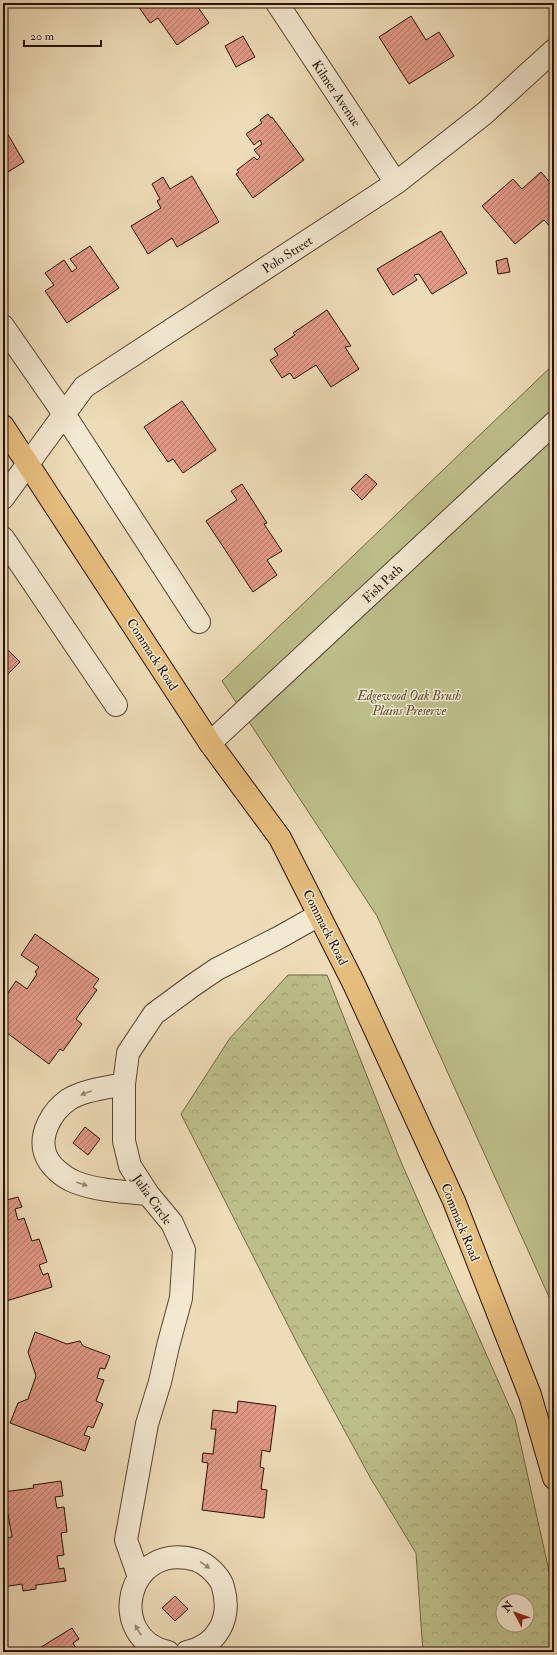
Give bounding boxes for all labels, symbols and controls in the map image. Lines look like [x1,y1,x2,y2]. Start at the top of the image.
scale bar [24,22,101,48]
text: 20 m [30,29,55,44]
street label: Kilmer Avenue [308,57,365,130]
street label: Polo Street [259,233,316,277]
street label: Fish Path [359,561,406,606]
street label: Commack Road [123,616,182,694]
park label: Edgewood Oak Brush Plains Preserve [356,688,461,719]
street label: Commack Road [299,887,351,968]
one-way arrow [79,1091,91,1097]
street label: Julia Circle [128,1170,176,1228]
one-way arrow [76,1181,88,1187]
street label: Commack Road [437,1181,483,1264]
one-way arrow [199,1561,210,1569]
north arrow [495,1593,535,1633]
text: N [499,1598,517,1616]
one-way arrow [134,1624,141,1636]

